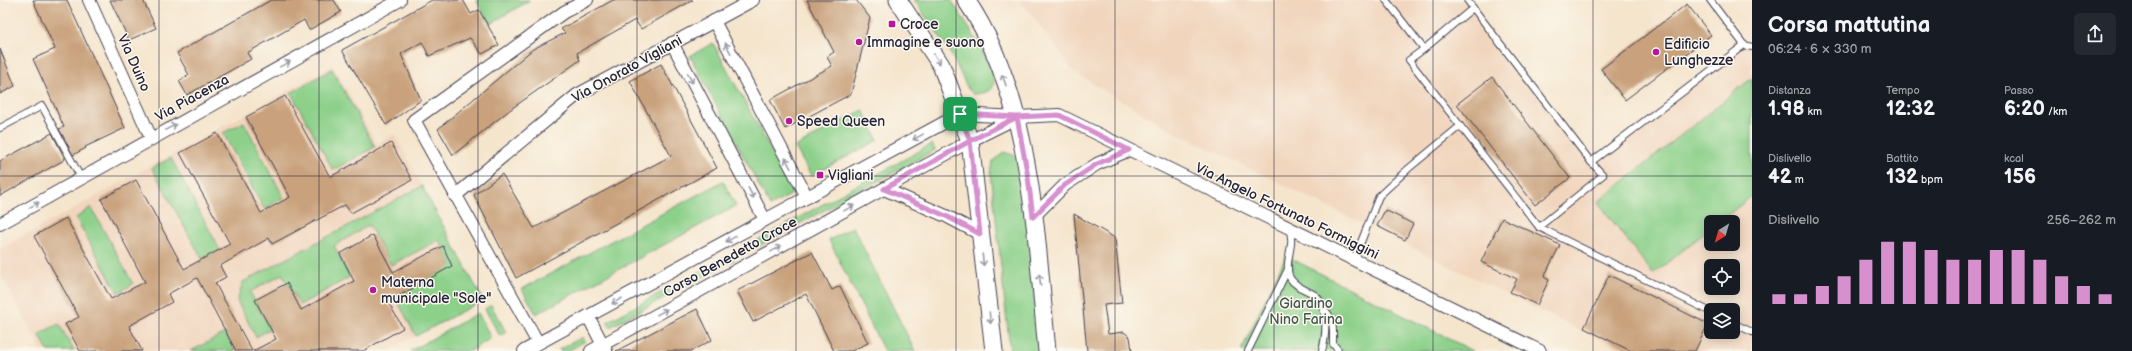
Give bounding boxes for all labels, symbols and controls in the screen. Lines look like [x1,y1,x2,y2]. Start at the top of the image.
text: Corsa mattutina [1768,12,1930,39]
button: share [2074,13,2116,55]
place label: Croce [900,16,938,33]
marker: Croce [887,19,897,29]
street label: Via Duino [114,32,154,94]
street label: Via Onorato Vigliani [569,32,685,106]
place label: Immagine e suono [867,34,984,51]
place label: Edificio Lunghezze [1664,36,1733,69]
marker: Immagine e suono [854,37,864,47]
text: 06:24 · 6 × 330 m [1768,41,1872,57]
one-way arrow [724,42,731,54]
marker: Edificio Lunghezze [1651,47,1661,57]
one-way arrow [934,53,942,65]
one-way arrow [279,59,291,67]
street label: Via Piacenza [152,71,232,125]
one-way arrow [687,71,694,83]
one-way arrow [1000,75,1008,87]
text: Distanza [1768,84,1811,97]
text: Tempo [1886,84,1920,97]
text: Passo [2004,84,2034,97]
pin [943,97,977,131]
text: 1.98 [1768,97,1805,121]
text: 12:32 [1886,97,1935,121]
text: 6:20 [2004,97,2045,121]
icon: arrive [949,103,971,125]
text: km [1805,105,1822,118]
text: /km [2045,105,2067,118]
place label: Speed Queen [797,113,885,130]
marker: Speed Queen [784,116,794,126]
one-way arrow [165,123,177,130]
one-way arrow [912,133,924,141]
text: Dislivello [1768,152,1811,165]
text: Battito [1886,152,1918,165]
text: kcal [2004,152,2024,165]
one-way arrow [784,157,792,169]
street label: Via Angelo Fortunato Formiggini [1192,159,1382,263]
text: 42 [1768,165,1792,189]
text: 132 [1886,165,1918,189]
text: 156 [2004,165,2036,189]
place label: Vigliani [828,167,874,184]
marker: Vigliani [815,170,825,180]
text: m [1792,173,1804,186]
text: bpm [1918,173,1943,186]
one-way arrow [747,186,755,198]
one-way arrow [28,201,40,209]
one-way arrow [843,204,855,211]
text: Dislivello [1768,212,1819,228]
text: 256–262 m [2047,212,2116,228]
street label: Corso Benedetto Croce [660,213,800,301]
north arrow [1704,215,1740,251]
map controls [1704,215,1740,339]
one-way arrow [725,235,737,243]
one-way arrow [770,244,782,252]
one-way arrow [980,253,987,266]
button: locate [1704,259,1740,295]
place label: Materna municipale "Sole" [381,274,492,307]
one-way arrow [1036,274,1044,287]
marker: Materna municipale "Sole" [368,285,378,295]
park label: Giardino Nino Farina [1269,295,1343,328]
one-way arrow [611,297,623,305]
button: layers [1704,303,1740,339]
one-way arrow [656,307,668,315]
one-way arrow [986,311,994,324]

